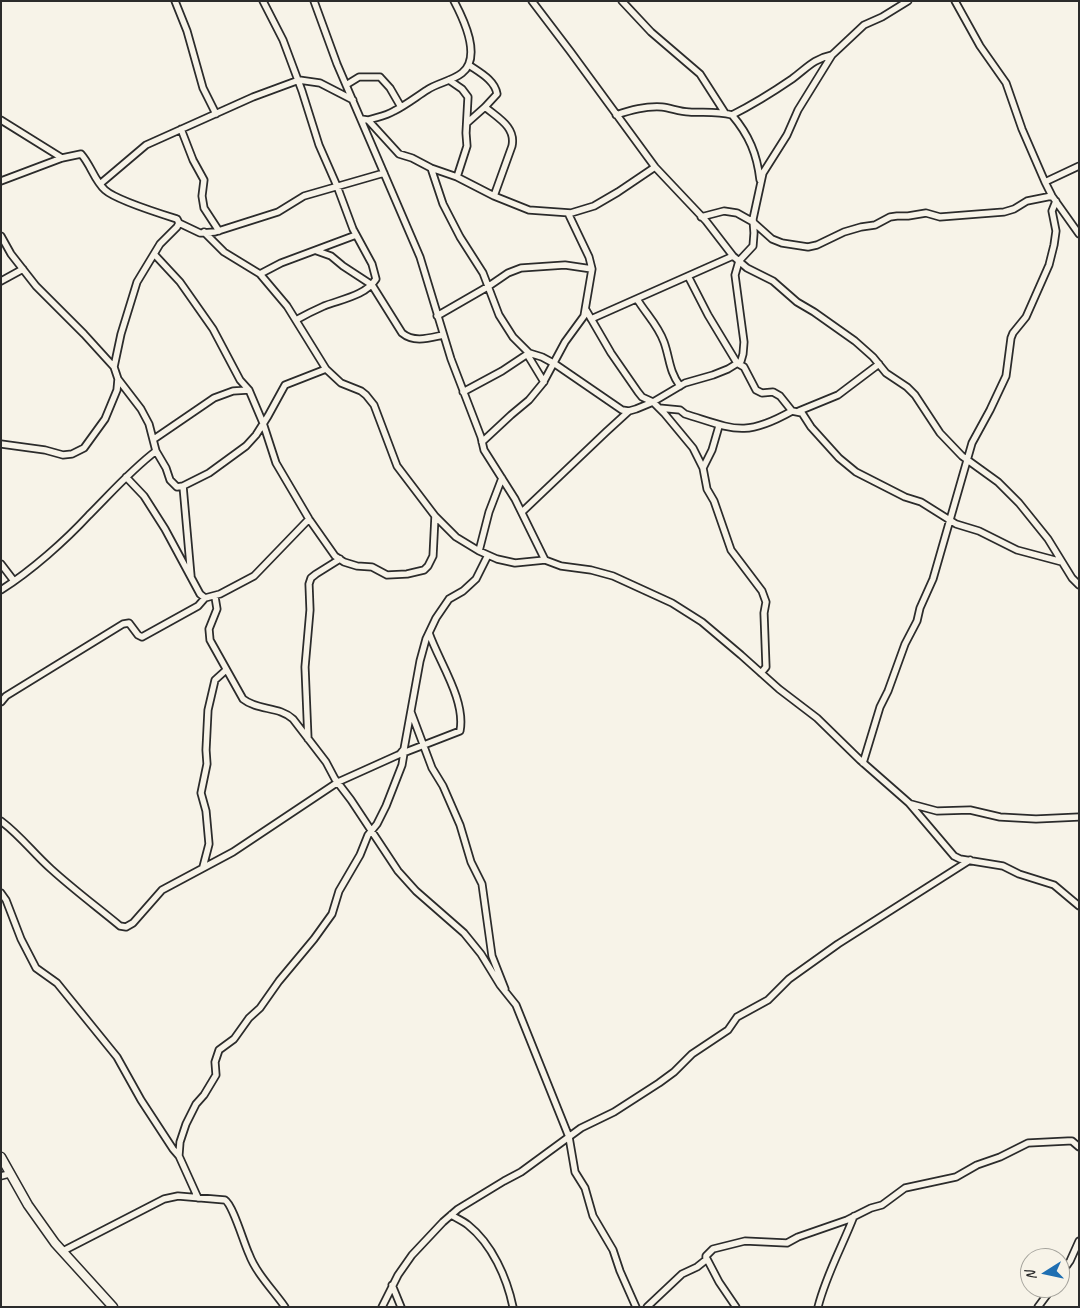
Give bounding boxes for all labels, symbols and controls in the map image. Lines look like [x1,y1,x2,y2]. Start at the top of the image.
north arrow [1020,1248,1070,1298]
text: N [1022,1270,1040,1281]

